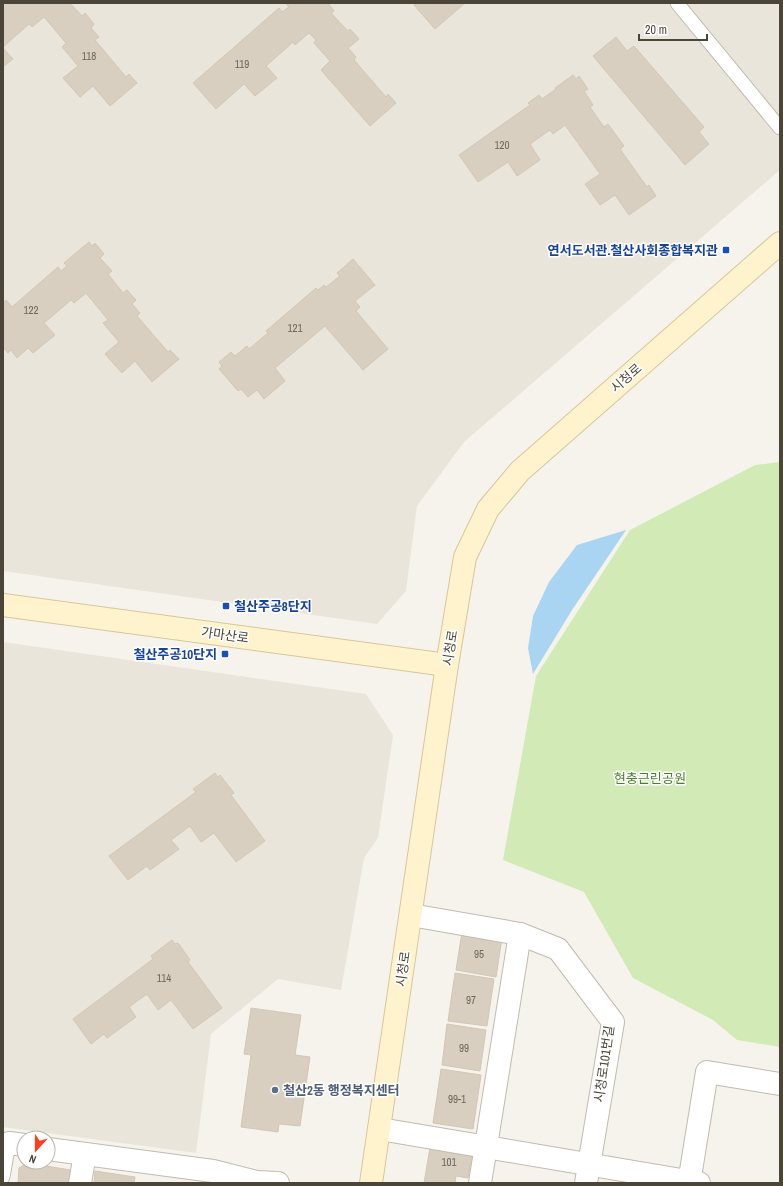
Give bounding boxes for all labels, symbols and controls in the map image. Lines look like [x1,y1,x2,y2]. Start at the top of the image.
scale bar [639,16,707,42]
text: 20 m [645,22,667,38]
house number: 118 [82,49,96,63]
house number: 119 [235,57,249,71]
house number: 120 [494,138,510,152]
place label: 연서도서관.철산사회종합복지관 [548,242,718,259]
marker: 연서도서관.철산사회종합복지관 [721,245,731,255]
house number: 122 [23,303,39,317]
house number: 121 [287,321,303,335]
street label: 시청로 [607,360,645,396]
place label: 철산주공8단지 [234,598,312,615]
marker: 철산주공8단지 [221,601,231,611]
street label: 가마산로 [200,623,250,647]
street label: 시청로 [439,629,461,667]
place label: 철산주공10단지 [133,646,217,663]
marker: 철산주공10단지 [220,649,230,659]
park label: 현충근린공원 [614,770,686,787]
house number: 95 [474,947,484,961]
street label: 시청로 [392,950,414,988]
house number: 114 [157,971,171,985]
house number: 97 [466,993,476,1007]
street label: 시청로101번길 [590,1024,618,1104]
house number: 99 [459,1041,469,1055]
place label: 철산2동 행정복지센터 [283,1082,400,1099]
marker: 철산2동 행정복지센터 [270,1085,280,1095]
house number: 99-1 [448,1092,466,1106]
north arrow [16,1130,56,1170]
text: N [27,1152,38,1167]
house number: 101 [441,1155,457,1169]

